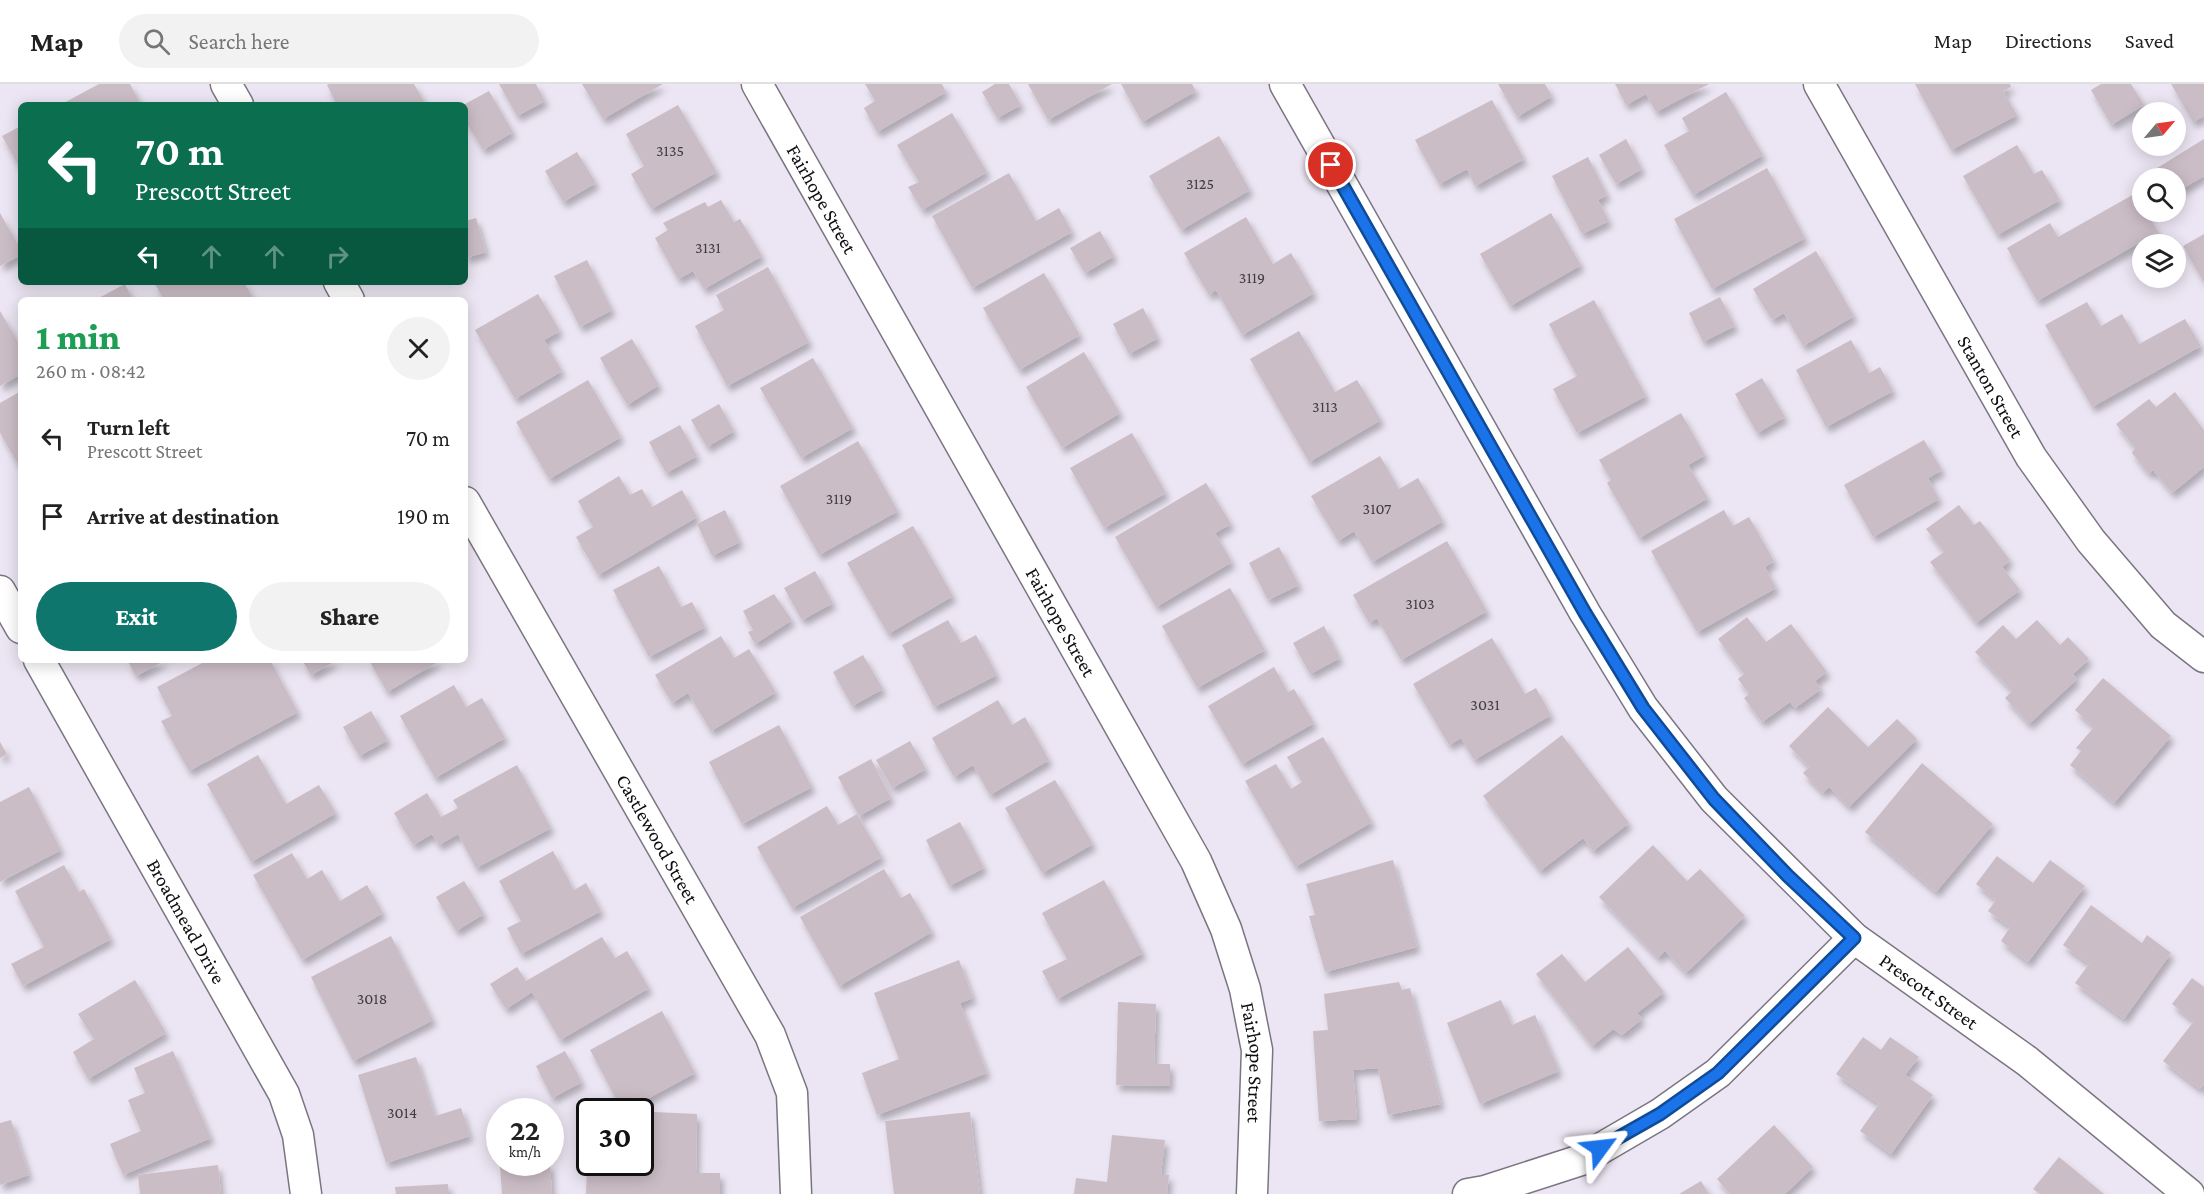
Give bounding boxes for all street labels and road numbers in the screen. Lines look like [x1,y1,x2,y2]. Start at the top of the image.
street label: Fairhope Street [782,141,862,258]
street label: Stanton Street [1953,332,2029,442]
street label: Fairhope Street [1022,564,1101,681]
street label: Castlewood Street [612,770,703,907]
street label: Broadmead Drive [143,855,230,987]
street label: Prescott Street [1875,949,1983,1034]
street label: Fairhope Street [1237,1000,1268,1124]

